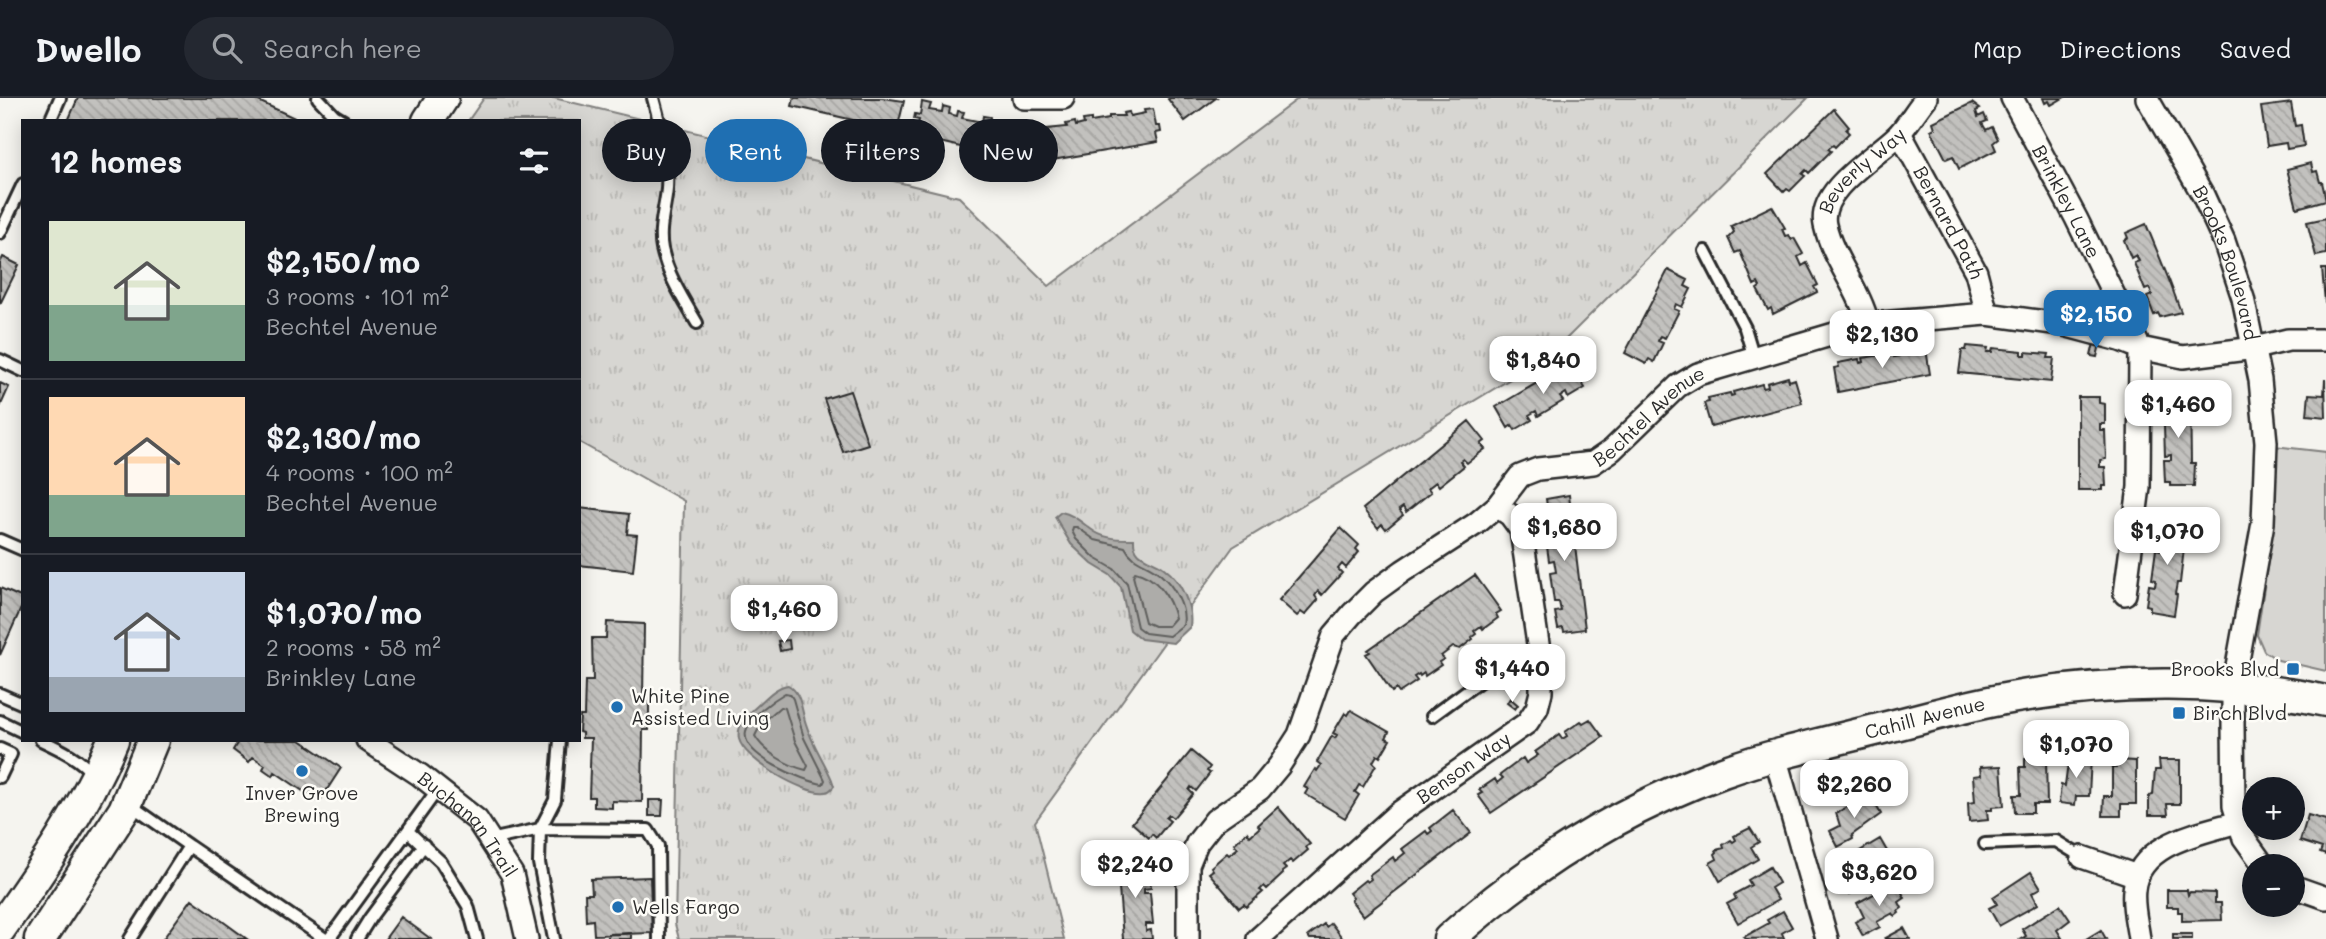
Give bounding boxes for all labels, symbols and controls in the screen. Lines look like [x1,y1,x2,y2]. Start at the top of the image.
search box [184,17,674,80]
text: Dwello [35,27,142,70]
icon: search [208,29,246,67]
text: Search here [264,31,422,65]
text: Map [1973,33,2022,64]
text: Directions [2060,33,2182,64]
text: Saved [2220,33,2291,64]
chip: Buy [602,119,691,182]
chip: Rent [705,119,807,182]
chip: Filters [821,119,945,182]
chip: New [959,119,1058,182]
street label: Beverly Way [1812,122,1911,216]
street label: Brinkley Lane [2027,140,2107,262]
text: 12 homes [49,141,182,181]
icon: filters [515,142,553,180]
street label: Bernard Path [1908,161,1990,281]
street label: Brooks Boulevard [2188,180,2264,342]
text: $2,150/mo [266,241,420,281]
icon: home [105,249,189,333]
text: 3 rooms · 101 m² [266,281,449,311]
pin: $2,150 [2039,290,2153,350]
text: $2,150 [2060,298,2132,328]
pin: $2,130 [1825,310,1939,370]
text: Bechtel Avenue [266,311,438,341]
text: $2,130 [1846,318,1918,348]
pin: $1,840 [1486,336,1600,396]
text: $1,840 [1505,344,1581,374]
street label: Bechtel Avenue [1587,360,1707,472]
pin: $1,460 [2121,380,2235,440]
text: $1,460 [2141,388,2215,418]
text: $2,130/mo [266,417,421,457]
icon: home [105,425,189,509]
text: 4 rooms · 100 m² [266,457,453,487]
text: Bechtel Avenue [266,487,438,517]
pin: $1,680 [1507,504,1621,563]
pin: $1,070 [2110,508,2224,567]
text: $1,680 [1527,511,1601,541]
text: $1,070 [2130,515,2204,545]
pin: $1,460 [727,586,841,645]
text: $1,070/mo [266,592,422,632]
text: $1,460 [747,593,821,623]
icon: home [105,600,189,684]
text: 2 rooms · 58 m² [266,632,441,662]
pin: $1,440 [1455,644,1569,704]
text: $1,440 [1474,652,1550,682]
place label: Brooks Blvd [2171,656,2279,681]
marker: Brooks Blvd [2285,661,2301,677]
text: Brinkley Lane [266,662,417,692]
place label: White Pine Assisted Living [631,683,769,730]
street label: Cahill Avenue [1862,690,1987,744]
marker: White Pine Assisted Living [609,699,625,715]
place label: Birch Blvd [2193,700,2287,725]
marker: Birch Blvd [2171,705,2187,721]
pin: $1,070 [2019,720,2133,780]
street label: Benson Way [1411,725,1515,809]
text: $1,070 [2039,728,2113,758]
pin: $2,260 [1797,760,1911,820]
marker: Inver Grove Brewing [294,763,310,779]
street label: Buchanan Trail [413,765,524,882]
text: $2,260 [1816,768,1892,798]
map controls [2242,777,2305,917]
button: + [2242,777,2305,840]
place label: Inver Grove Brewing [246,780,358,827]
pin: $2,240 [1078,840,1192,900]
text: $2,240 [1097,848,1173,878]
pin: $3,620 [1822,848,1936,908]
button: − [2242,854,2305,917]
text: $3,620 [1841,856,1917,886]
place label: Wells Fargo [632,894,740,919]
marker: Wells Fargo [610,899,626,915]

